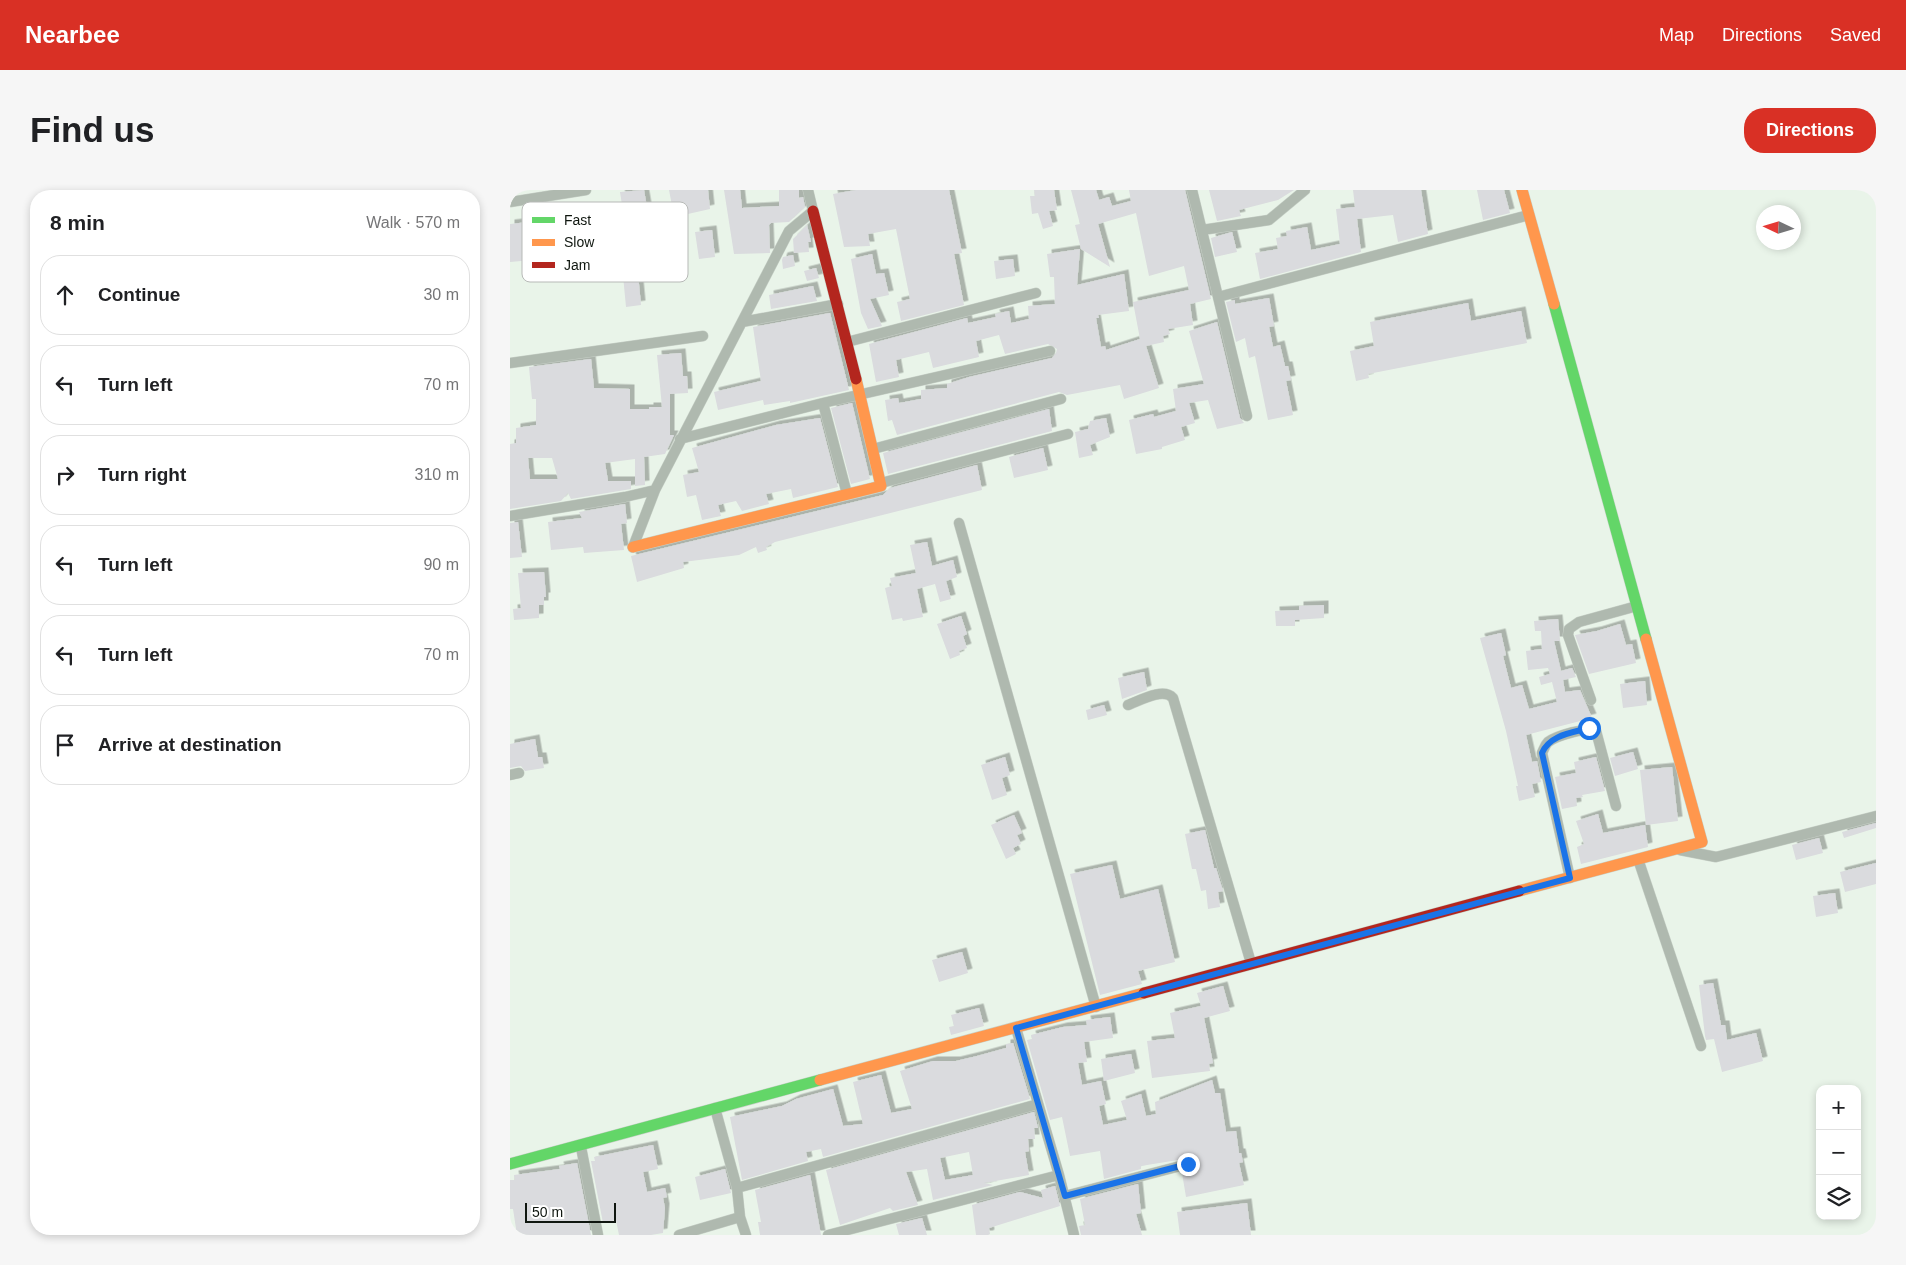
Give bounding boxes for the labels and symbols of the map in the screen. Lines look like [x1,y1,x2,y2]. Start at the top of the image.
legend [522,202,688,282]
north arrow [1756,205,1801,250]
text: Fast [564,212,591,228]
text: Slow [564,234,595,250]
text: Jam [564,257,590,273]
route start [1578,717,1601,740]
route end [1177,1153,1200,1176]
scale bar [525,1200,616,1223]

